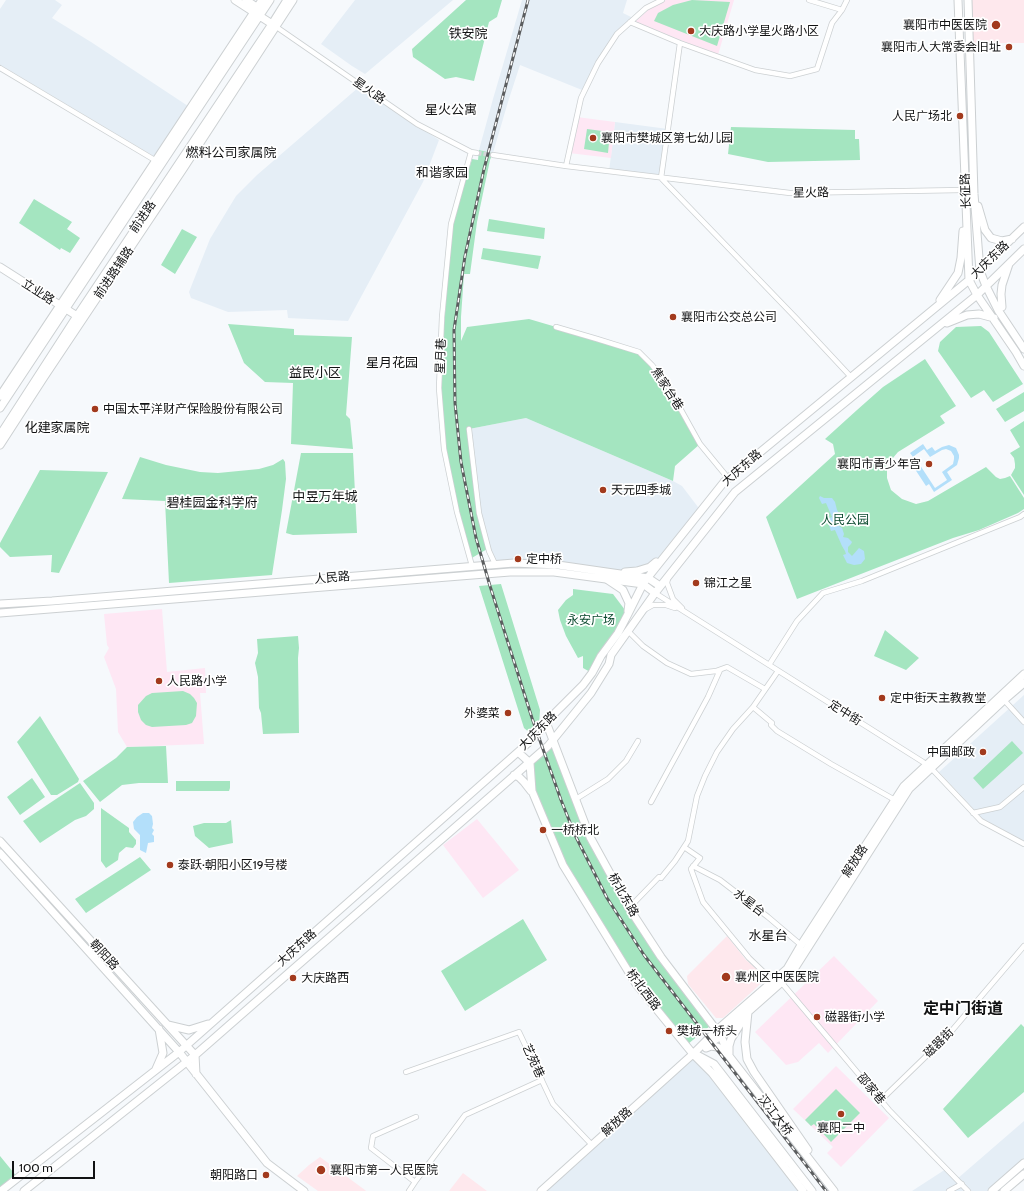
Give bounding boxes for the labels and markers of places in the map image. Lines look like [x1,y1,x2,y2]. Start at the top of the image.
place label: 襄阳市中医医院 [903,18,987,32]
marker: 襄阳市中医医院 [990,19,1002,31]
place label: 大庆路小学星火路小区 [699,24,819,38]
marker: 大庆路小学星火路小区 [686,26,696,36]
place label: 襄阳市人大常委会旧址 [881,40,1001,54]
marker: 襄阳市人大常委会旧址 [1004,42,1014,52]
place label: 人民广场北 [892,109,952,123]
marker: 人民广场北 [955,111,965,121]
place label: 襄阳市樊城区第七幼儿园 [601,131,733,145]
marker: 襄阳市樊城区第七幼儿园 [588,133,598,143]
place label: 襄阳市公交总公司 [681,310,777,324]
marker: 襄阳市公交总公司 [668,312,678,322]
place label: 中国太平洋财产保险股份有限公司 [103,402,283,416]
marker: 中国太平洋财产保险股份有限公司 [90,404,100,414]
place label: 襄阳市青少年宫 [837,457,921,471]
marker: 襄阳市青少年宫 [924,459,934,469]
place label: 天元四季城 [611,483,671,497]
marker: 天元四季城 [598,485,608,495]
place label: 定中桥 [526,552,562,566]
marker: 定中桥 [513,554,523,564]
place label: 锦江之星 [704,576,752,590]
marker: 锦江之星 [691,578,701,588]
place label: 人民路小学 [167,674,227,688]
marker: 人民路小学 [154,676,164,686]
place label: 定中街天主教教堂 [890,691,986,705]
marker: 定中街天主教教堂 [877,693,887,703]
place label: 外婆菜 [464,706,500,720]
marker: 外婆菜 [503,708,513,718]
place label: 中国邮政 [927,745,975,759]
marker: 中国邮政 [978,747,988,757]
place label: 一桥桥北 [551,823,599,837]
marker: 一桥桥北 [538,825,548,835]
place label: 泰跃·朝阳小区19号楼 [178,858,288,872]
marker: 泰跃·朝阳小区19号楼 [165,860,175,870]
place label: 襄州区中医医院 [735,970,819,984]
place label: 大庆路西 [301,971,349,985]
marker: 襄州区中医医院 [720,971,732,983]
marker: 大庆路西 [288,973,298,983]
place label: 磁器街小学 [825,1010,885,1024]
marker: 磁器街小学 [812,1012,822,1022]
place label: 樊城一桥头 [677,1024,737,1038]
marker: 樊城一桥头 [664,1026,674,1036]
marker: 襄阳二中 [836,1109,846,1119]
place label: 襄阳二中 [817,1121,865,1135]
place label: 襄阳市第一人民医院 [330,1163,438,1177]
marker: 襄阳市第一人民医院 [315,1164,327,1176]
place label: 朝阳路口 [210,1168,258,1182]
marker: 朝阳路口 [261,1170,271,1180]

